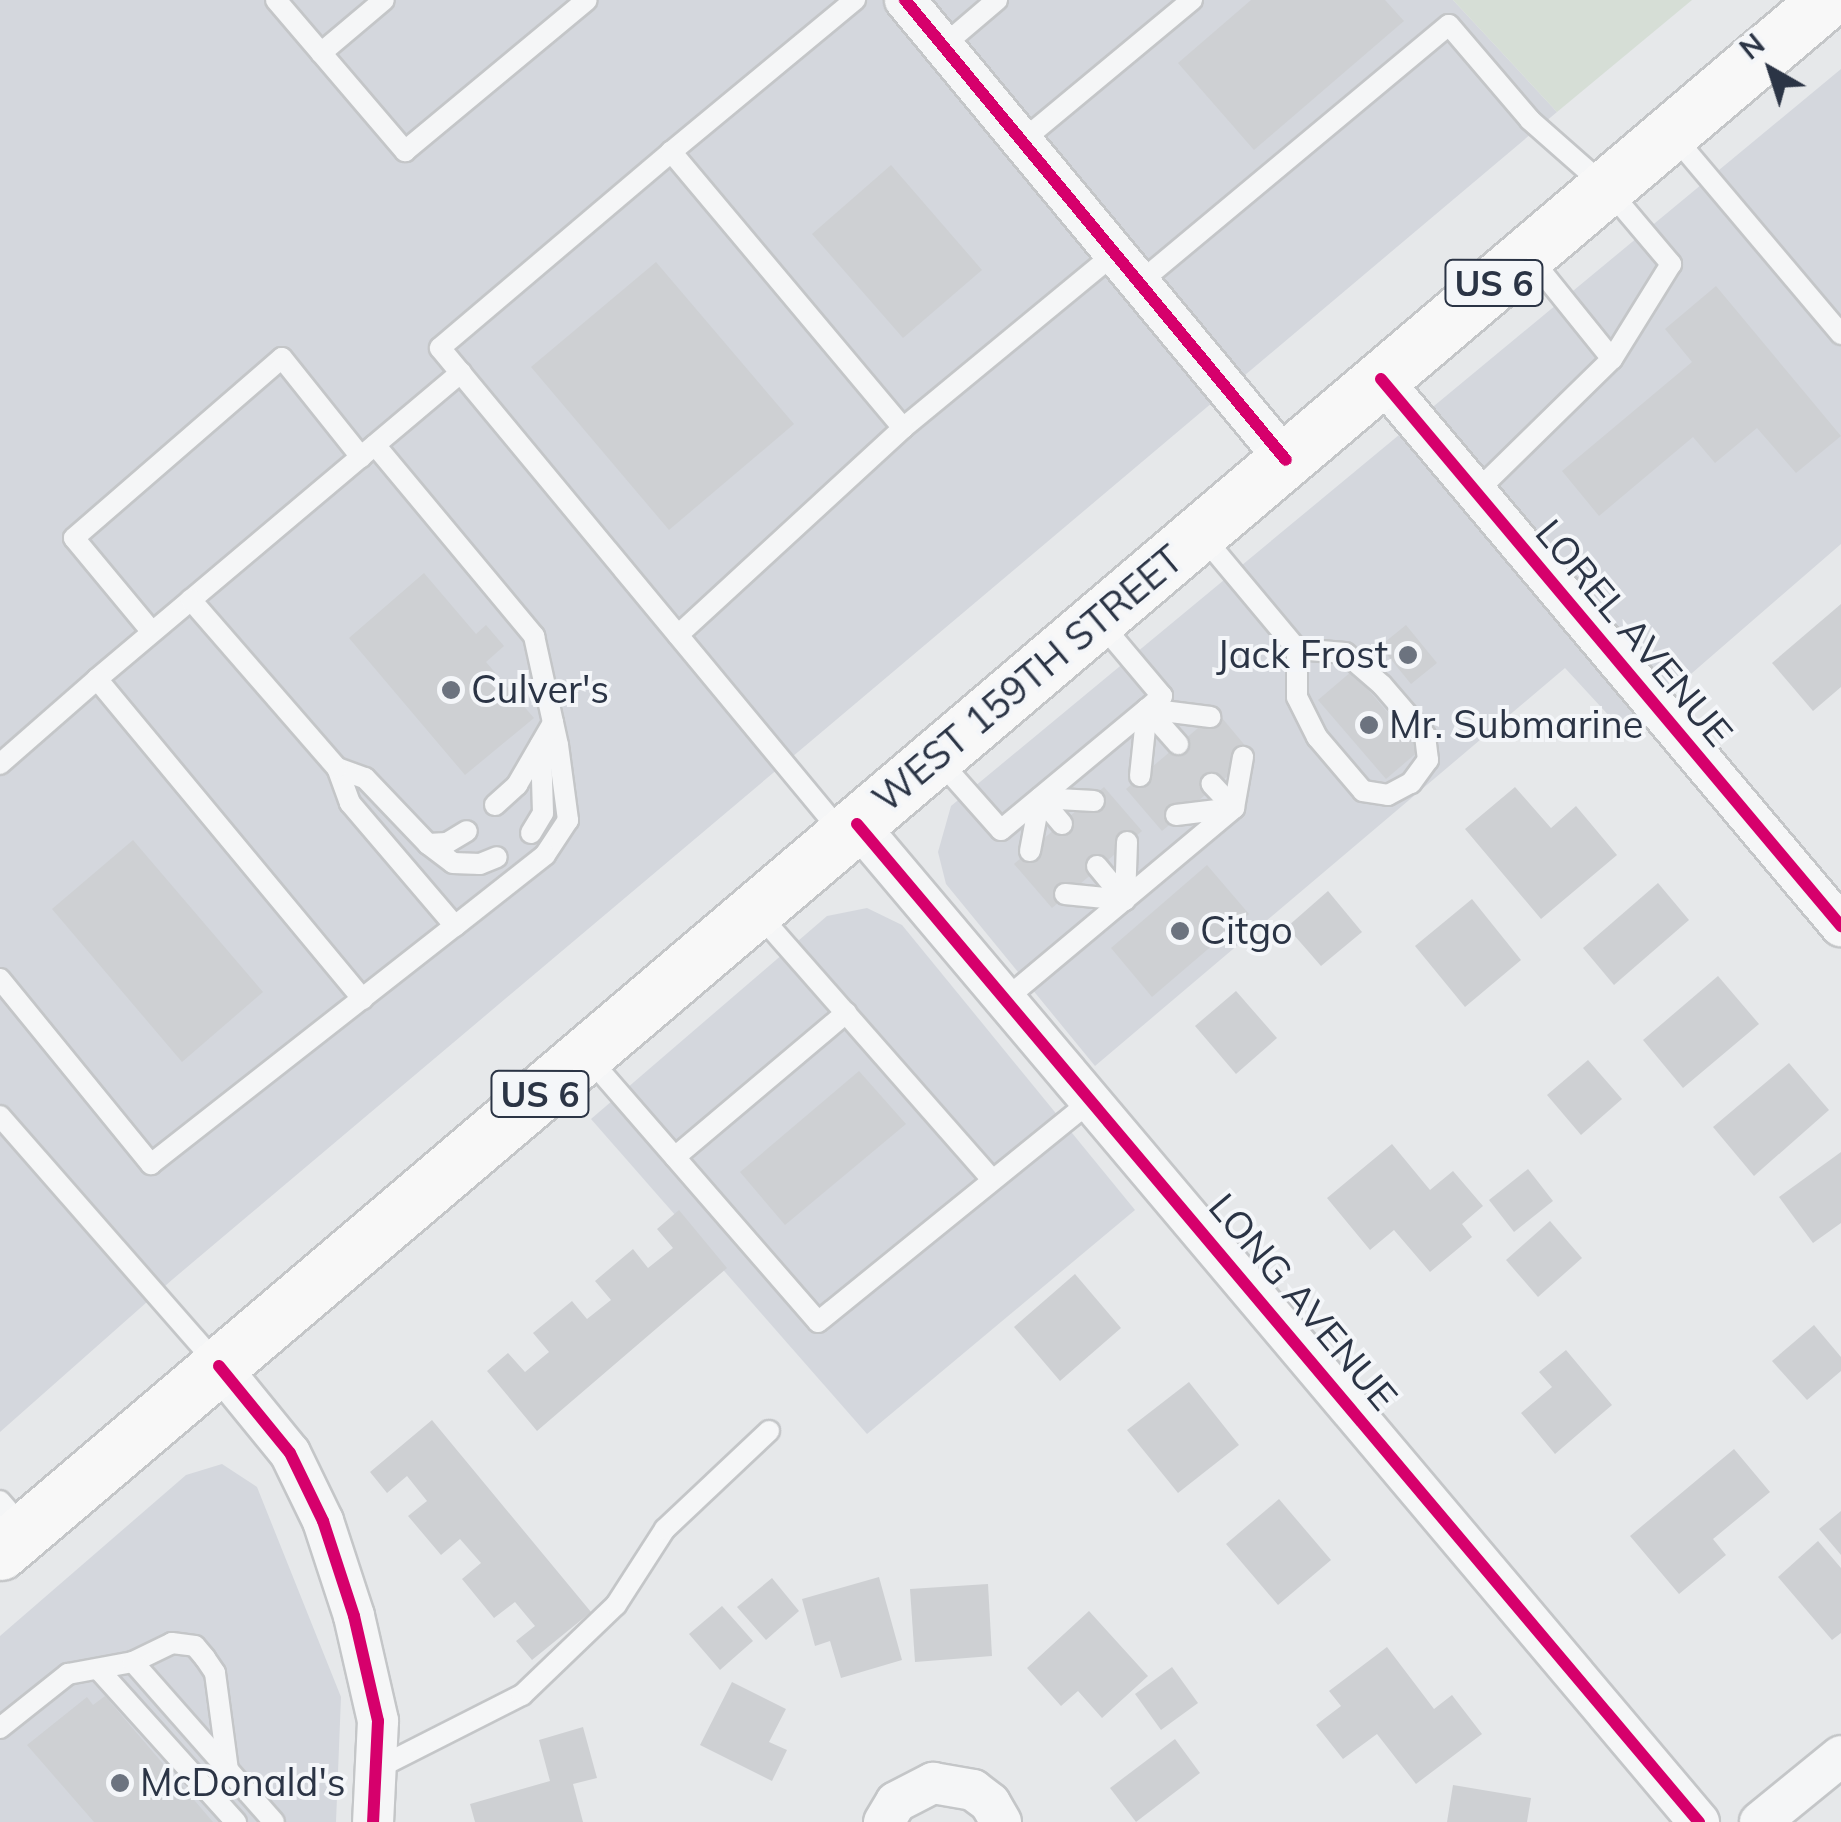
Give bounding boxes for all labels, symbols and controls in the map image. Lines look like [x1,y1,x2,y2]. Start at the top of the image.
north arrow [1721,20,1821,120]
text: N [1733,26,1771,67]
road number: US 6 [1444,253,1544,313]
street label: LOREL AVENUE [1526,511,1742,755]
street label: WEST 159TH STREET [864,536,1192,822]
place label: Jack Frost [1216,632,1388,678]
marker: Jack Frost [1397,644,1419,666]
place label: Culver's [471,667,609,713]
marker: Culver's [440,679,462,701]
place label: Mr. Submarine [1389,702,1644,748]
marker: Mr. Submarine [1358,714,1380,736]
place label: Citgo [1200,908,1293,954]
marker: Citgo [1169,920,1191,942]
road number: US 6 [490,1064,590,1124]
street label: LONG AVENUE [1199,1185,1407,1419]
place label: McDonald's [140,1760,346,1806]
marker: McDonald's [109,1772,131,1794]

